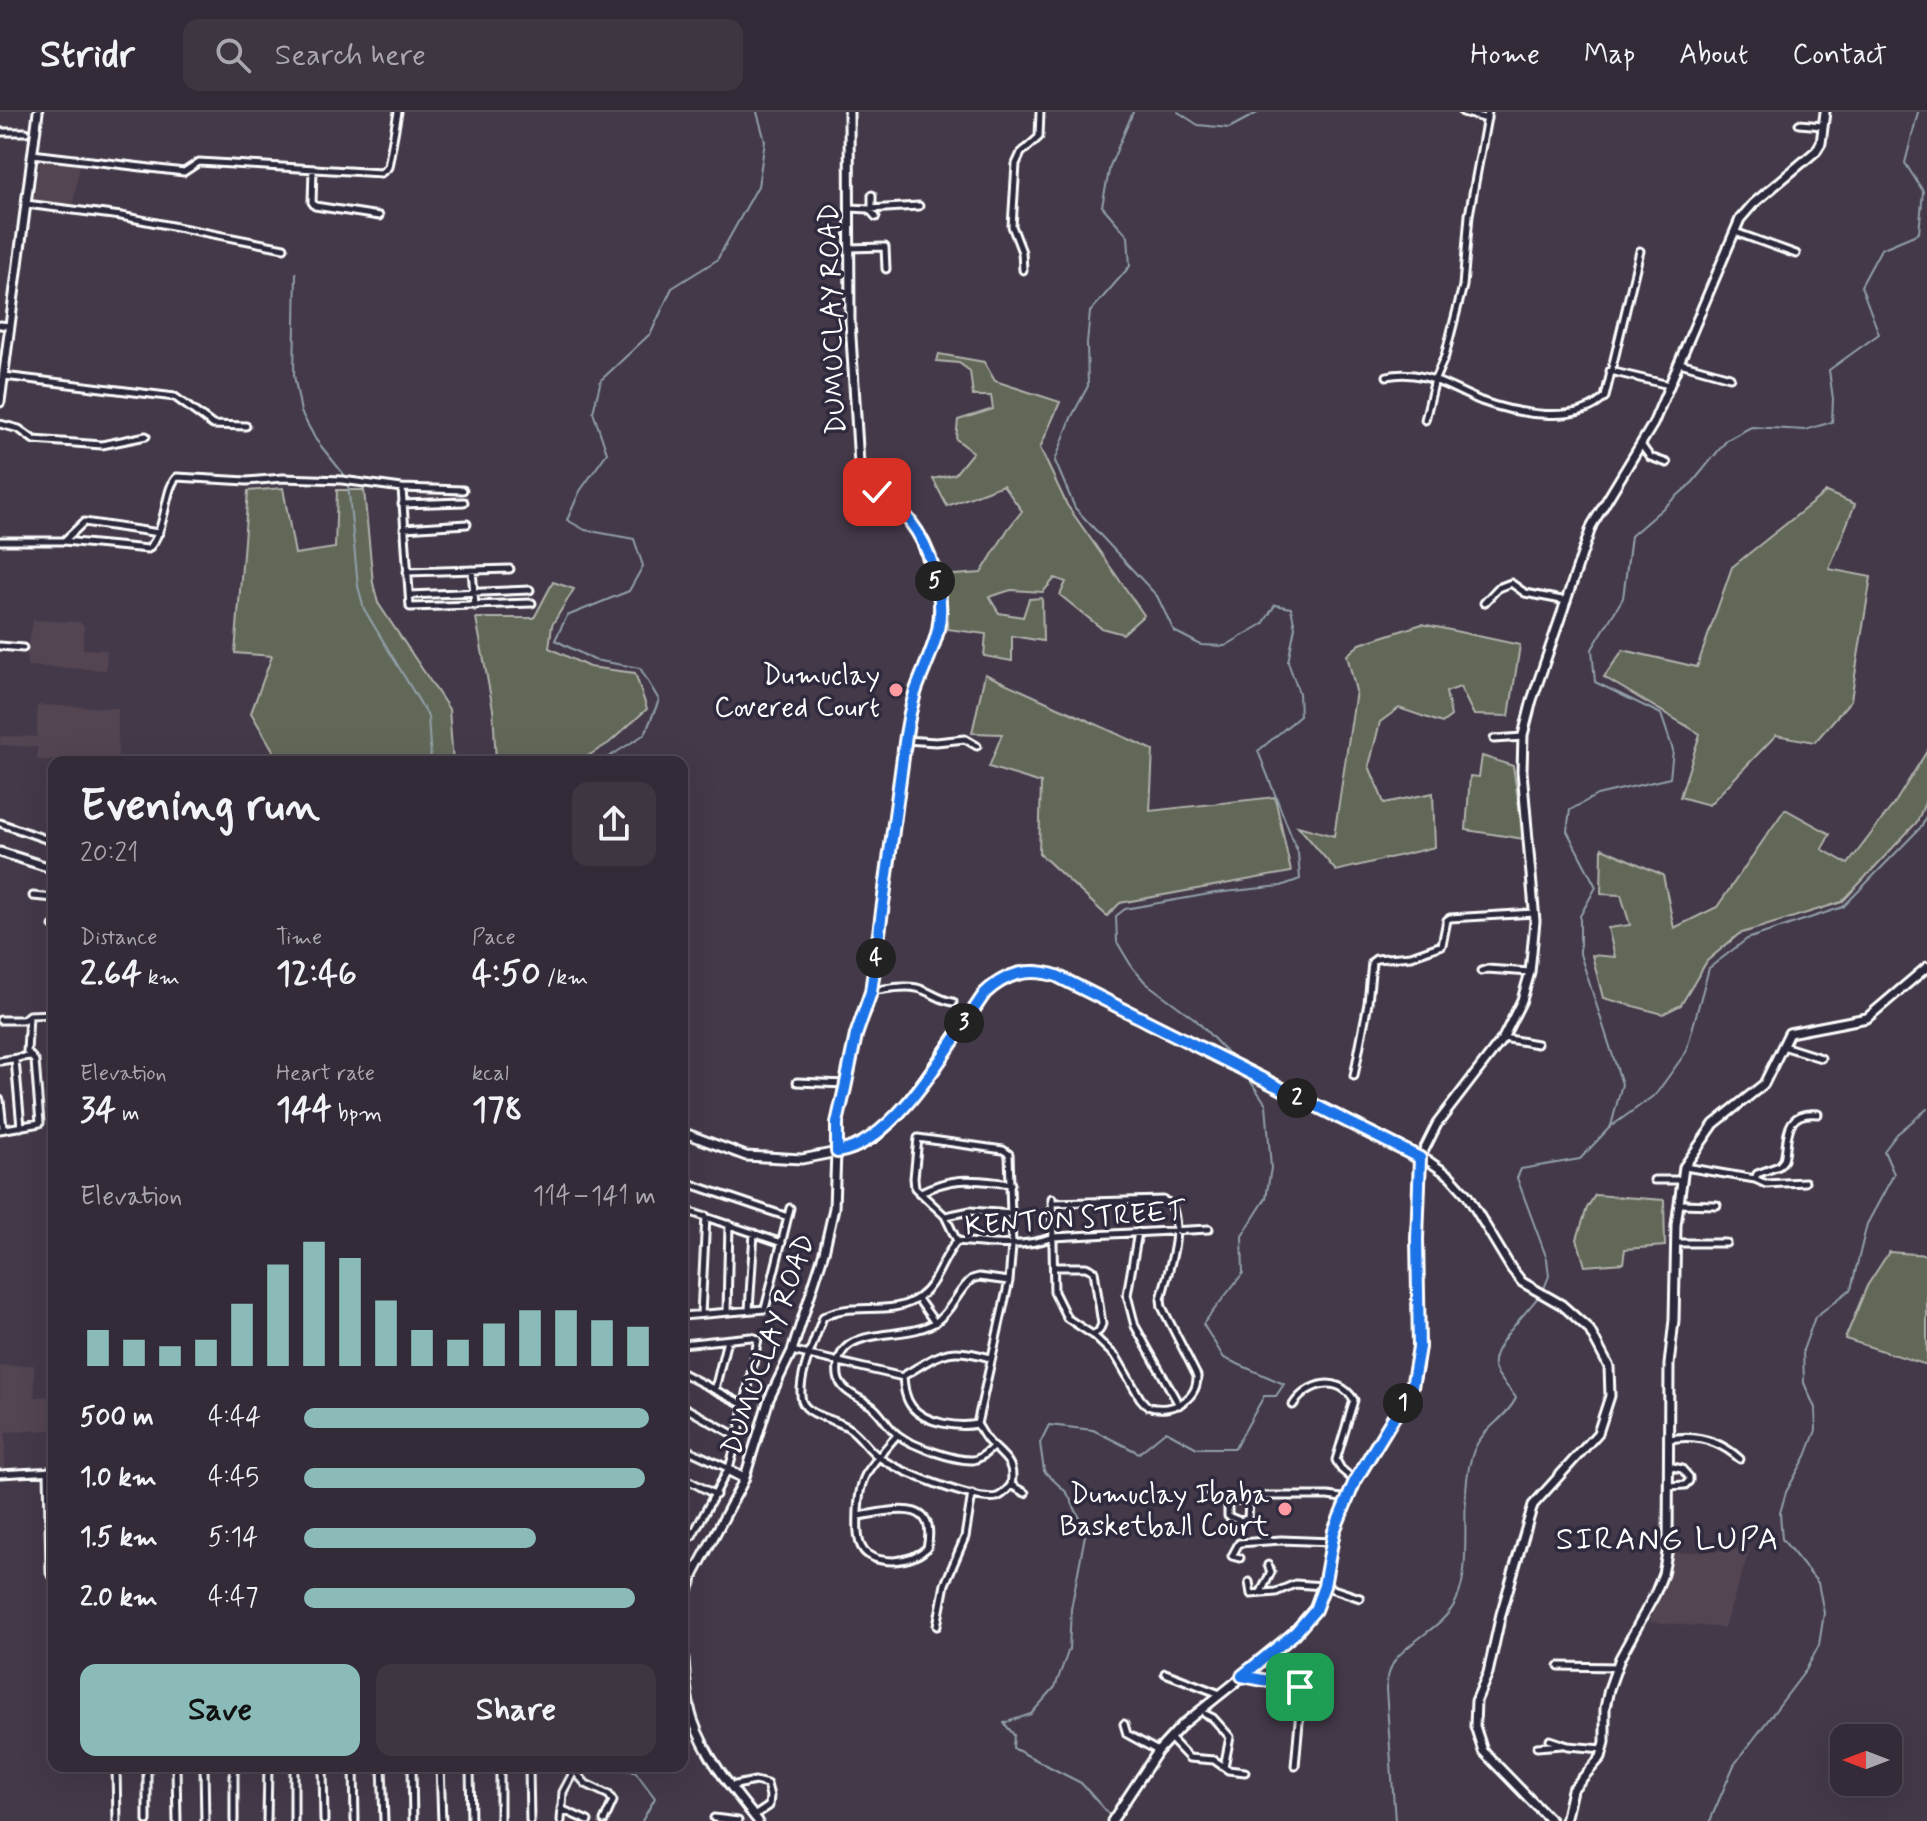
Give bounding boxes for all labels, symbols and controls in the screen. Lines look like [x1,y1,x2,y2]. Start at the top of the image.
search box [183,19,743,91]
text: Stridr [40,31,135,80]
icon: search [211,33,255,77]
text: Search here [275,36,426,75]
text: Home [1470,37,1540,74]
text: Map [1584,37,1635,74]
text: About [1679,37,1748,74]
text: Contact [1792,37,1887,74]
street label: DUMUCLAY ROAD [811,203,856,435]
pin [843,458,911,526]
icon: check [855,470,899,514]
pin: 5 [915,561,955,601]
text: 5 [928,567,942,595]
place label: Dumuclay Covered Court [714,658,880,727]
marker: Dumuclay Covered Court [887,681,905,699]
text: Evening run [80,778,320,836]
button: share [572,782,656,866]
text: 20:21 [80,837,138,871]
text: Distance [80,924,157,952]
text: Time [276,924,322,952]
text: Pace [472,924,516,952]
pin: 4 [856,938,896,978]
text: 4 [870,944,882,972]
text: 2.64 [80,952,142,997]
text: 12:46 [276,952,357,997]
text: 4:50 [472,952,541,997]
text: km [142,964,180,992]
text: /km [541,964,588,992]
pin: 3 [944,1003,984,1043]
text: 3 [959,1009,969,1037]
text: Elevation [80,1060,167,1088]
text: Heart rate [276,1060,375,1088]
text: kcal [472,1060,509,1088]
pin: 2 [1277,1078,1317,1118]
text: 2 [1292,1084,1302,1112]
text: 34 [80,1088,116,1133]
text: 144 [276,1088,332,1133]
text: 178 [472,1088,523,1133]
text: m [116,1100,139,1128]
text: bpm [332,1100,382,1128]
text: Elevation [80,1180,182,1214]
text: 114–141 m [533,1180,656,1214]
street label: KENTON STREET [964,1193,1188,1246]
street label: DUMUCLAY ROAD [714,1229,825,1460]
pin: 1 [1383,1383,1423,1423]
text: 1 [1398,1389,1408,1417]
text: 500 m [80,1401,154,1435]
text: 4:44 [208,1401,261,1435]
text: 1.0 km [80,1461,157,1495]
text: 4:45 [208,1461,259,1495]
place label: Dumuclay Ibaba Basketball Court [1060,1477,1270,1546]
marker: Dumuclay Ibaba Basketball Court [1276,1500,1294,1518]
district label: SIRANG LUPA [1556,1519,1780,1561]
text: 1.5 km [80,1521,158,1555]
text: 5:14 [208,1521,258,1555]
text: 2.0 km [80,1581,158,1615]
text: 4:47 [208,1581,258,1615]
pin [1266,1653,1334,1721]
button: Save [80,1664,360,1756]
button: Share [376,1664,656,1756]
icon: arrive [1278,1665,1322,1709]
north arrow [1830,1724,1902,1796]
map controls [1830,1724,1902,1796]

